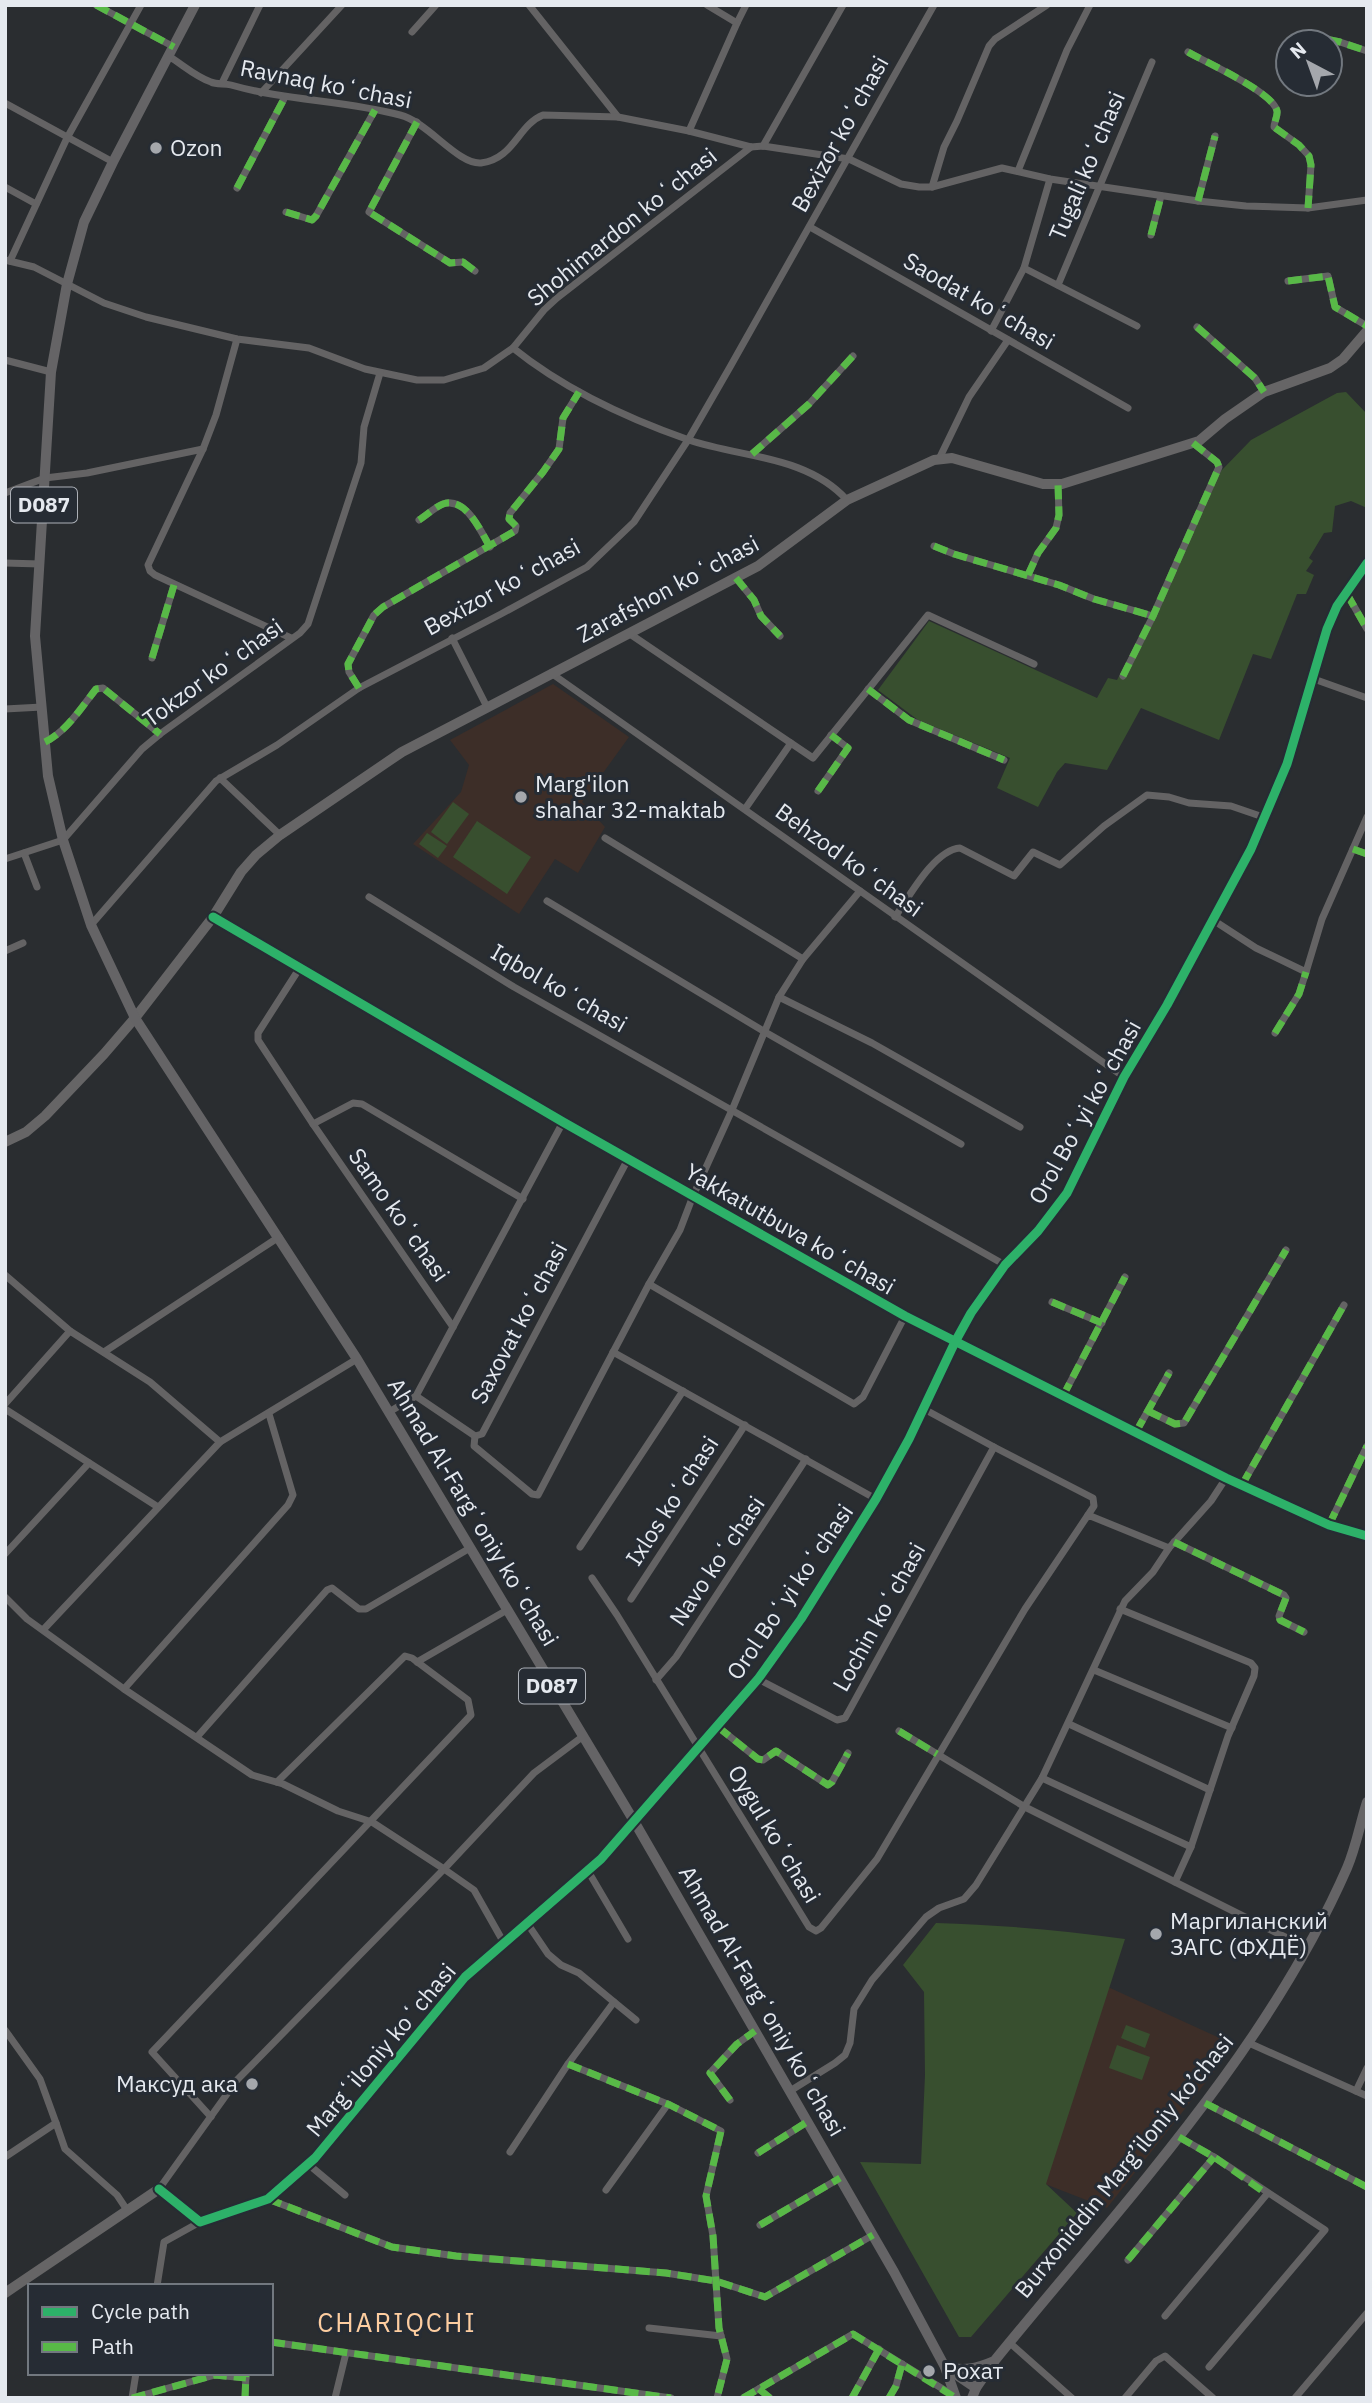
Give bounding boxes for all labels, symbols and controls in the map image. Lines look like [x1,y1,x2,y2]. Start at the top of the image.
north arrow [1274,28,1344,98]
text: N [1285,37,1311,64]
street label: Bexizor koʻchasi [784,50,894,217]
street label: Ravnaq koʻchasi [238,52,415,114]
street label: Tugali koʻchasi [1041,87,1131,245]
place label: Ozon [170,132,223,162]
marker: Ozon [148,140,164,156]
street label: Shohimardon koʻchasi [520,140,722,312]
street label: Saodat koʻchasi [898,245,1061,356]
road number: D087 [11,488,77,522]
street label: Zarafshon koʻchasi [571,528,764,649]
street label: Bexizor koʻchasi [418,531,585,641]
street label: Tokzor koʻchasi [136,611,288,733]
place label: Marg'ilon shahar 32-maktab [535,768,726,824]
marker: Marg'ilon shahar 32-maktab [513,789,529,805]
street label: Behzod koʻchasi [770,796,929,923]
street label: Iqbol koʻchasi [486,936,633,1038]
street label: Orol Boʻyi koʻchasi [1021,1014,1147,1209]
street label: Samo koʻchasi [343,1142,457,1287]
street label: Yakkatutbuva koʻchasi [680,1156,901,1301]
street label: Saxovat koʻchasi [463,1237,573,1409]
street label: Ahmad Al-Fargʻoniy koʻchasi [382,1372,566,1651]
street label: Ixlos koʻchasi [618,1430,724,1571]
street label: Navo koʻchasi [662,1490,771,1631]
street label: Orol Boʻyi koʻchasi [719,1498,859,1685]
street label: Lochin koʻchasi [825,1537,931,1696]
road number: D087 [519,1668,585,1704]
street label: Oygul koʻchasi [722,1759,828,1908]
street label: Ahmad Al-Fargʻoniy koʻchasi [673,1860,853,2141]
place label: Маргиланский ЗАГС (ФХДЁ) [1170,1905,1328,1961]
marker: Маргиланский ЗАГС (ФХДЁ) [1148,1926,1164,1942]
street label: Margʻiloniy koʻchasi [299,1956,462,2142]
street label: Burxoniddin Marg’iloniy ko’chasi [1007,2027,1239,2304]
place label: Максуд ака [116,2068,238,2098]
marker: Максуд ака [244,2076,260,2092]
legend [28,2284,273,2375]
text: Cycle path [91,2297,190,2325]
district label: CHARIQCHI [317,2305,477,2339]
text: Path [91,2332,134,2360]
place label: Рохат [943,2355,1004,2385]
marker: Рохат [921,2363,937,2379]

